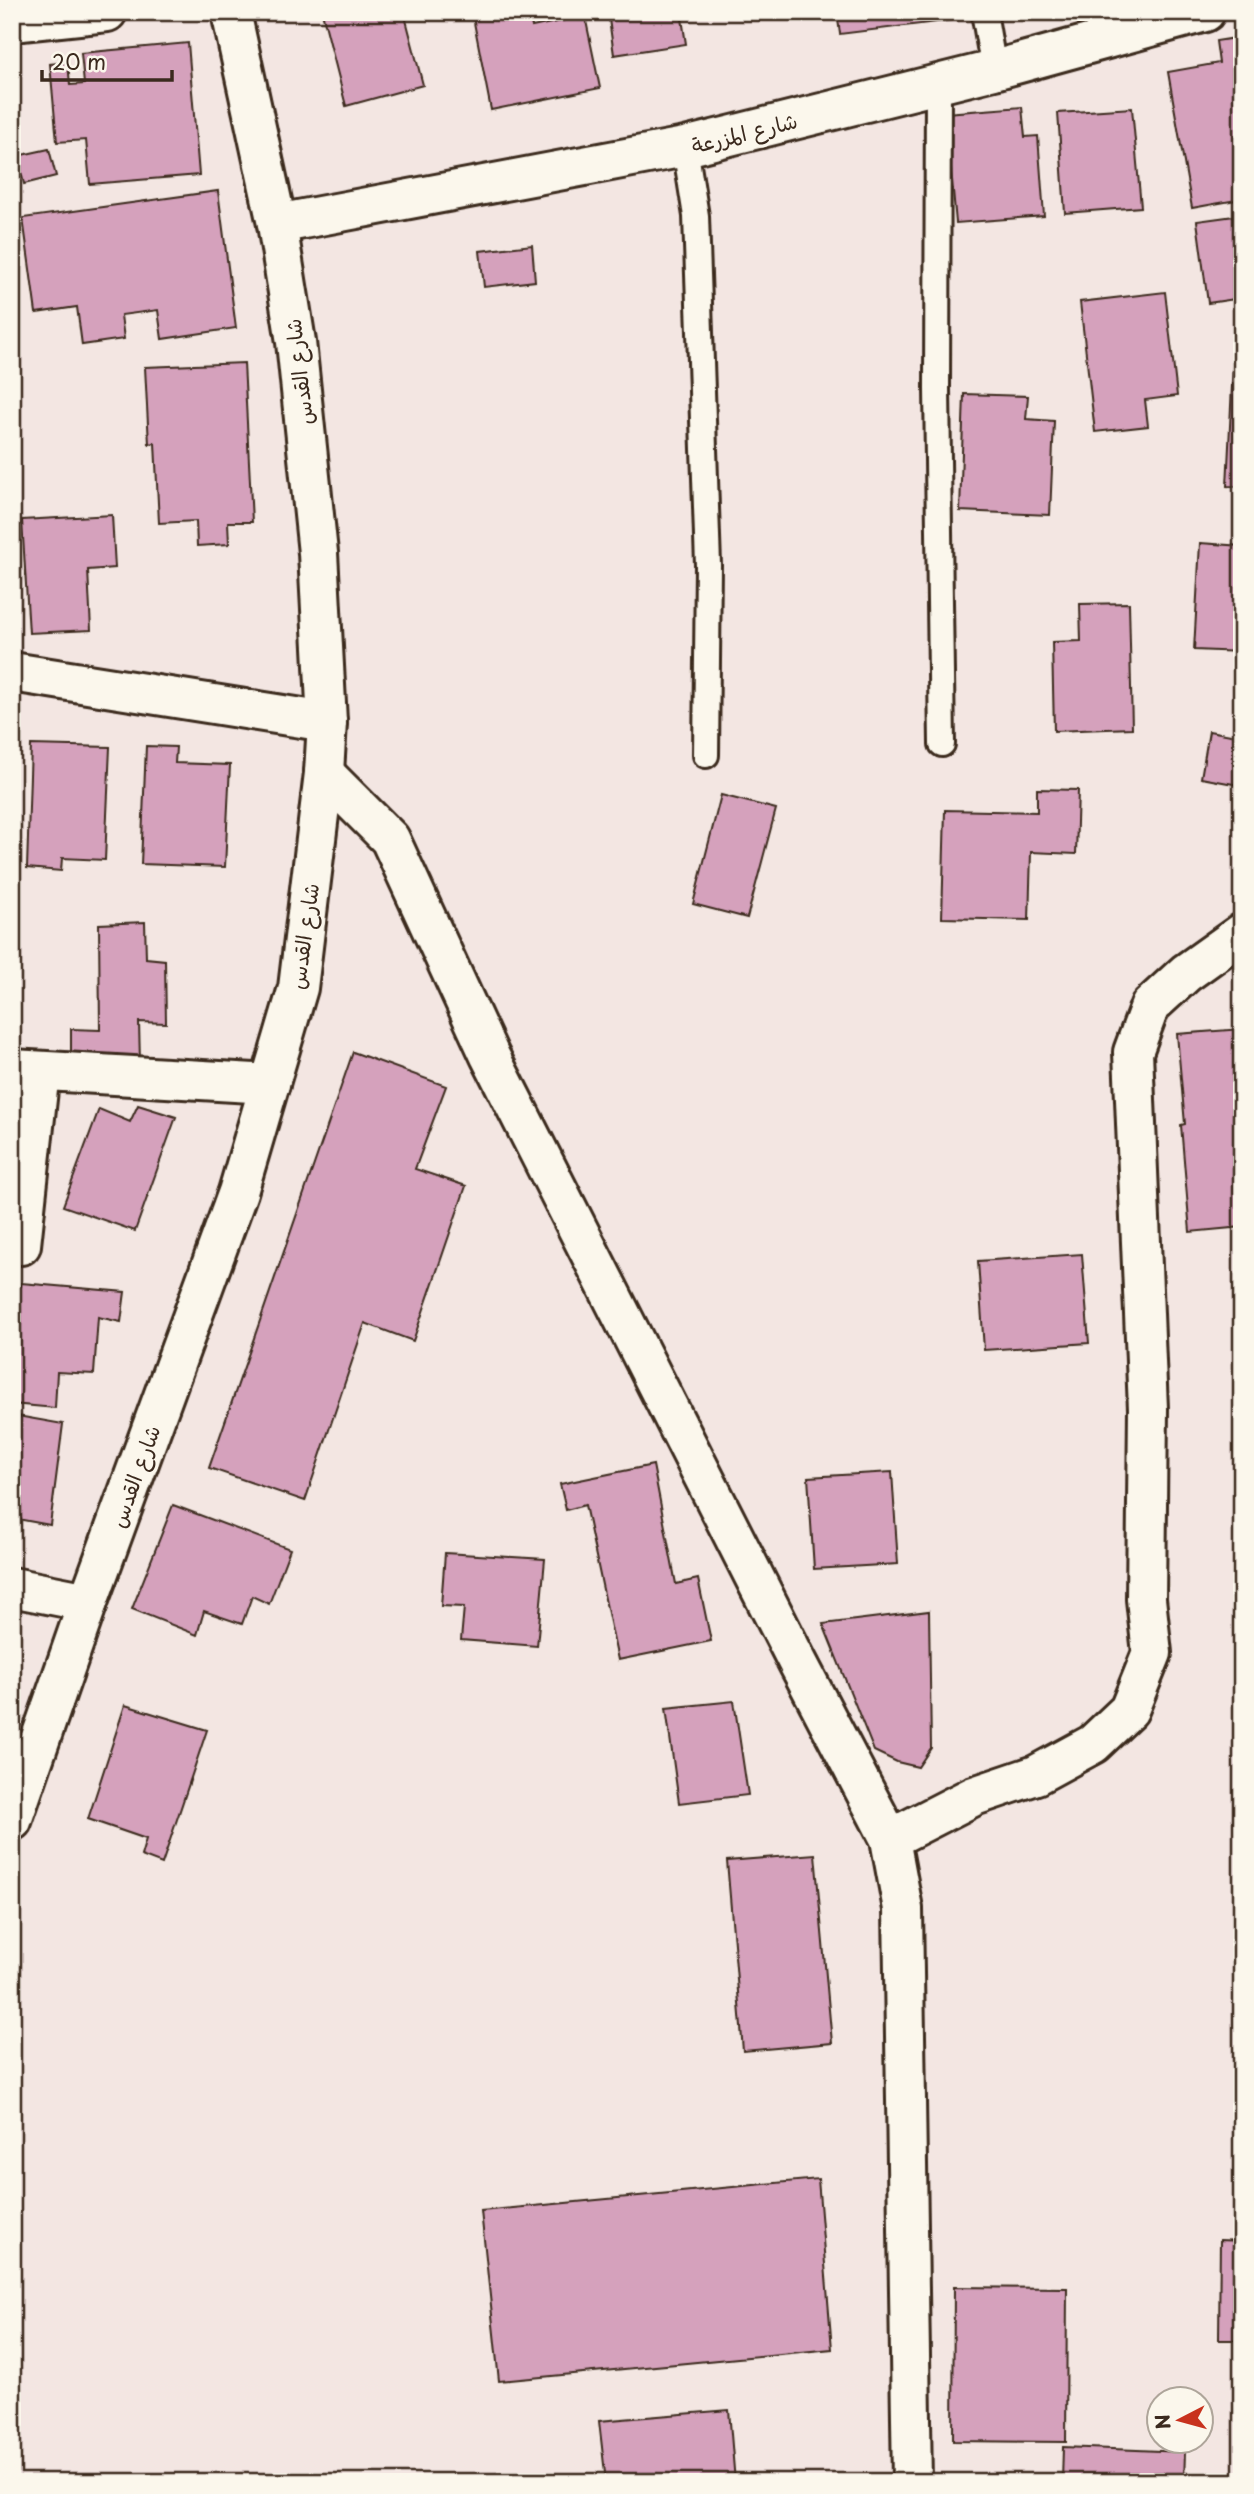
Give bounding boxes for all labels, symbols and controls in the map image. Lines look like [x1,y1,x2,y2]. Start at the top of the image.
scale bar [42,38,172,82]
text: 20 m [52,45,106,77]
street label: شارع المزرعة [688,103,801,162]
street label: شارع القدس [276,317,321,427]
street label: شارع القدس [280,881,327,991]
street label: شارع القدس [101,1420,168,1532]
north arrow [1146,2386,1216,2456]
text: N [1147,2413,1177,2431]

